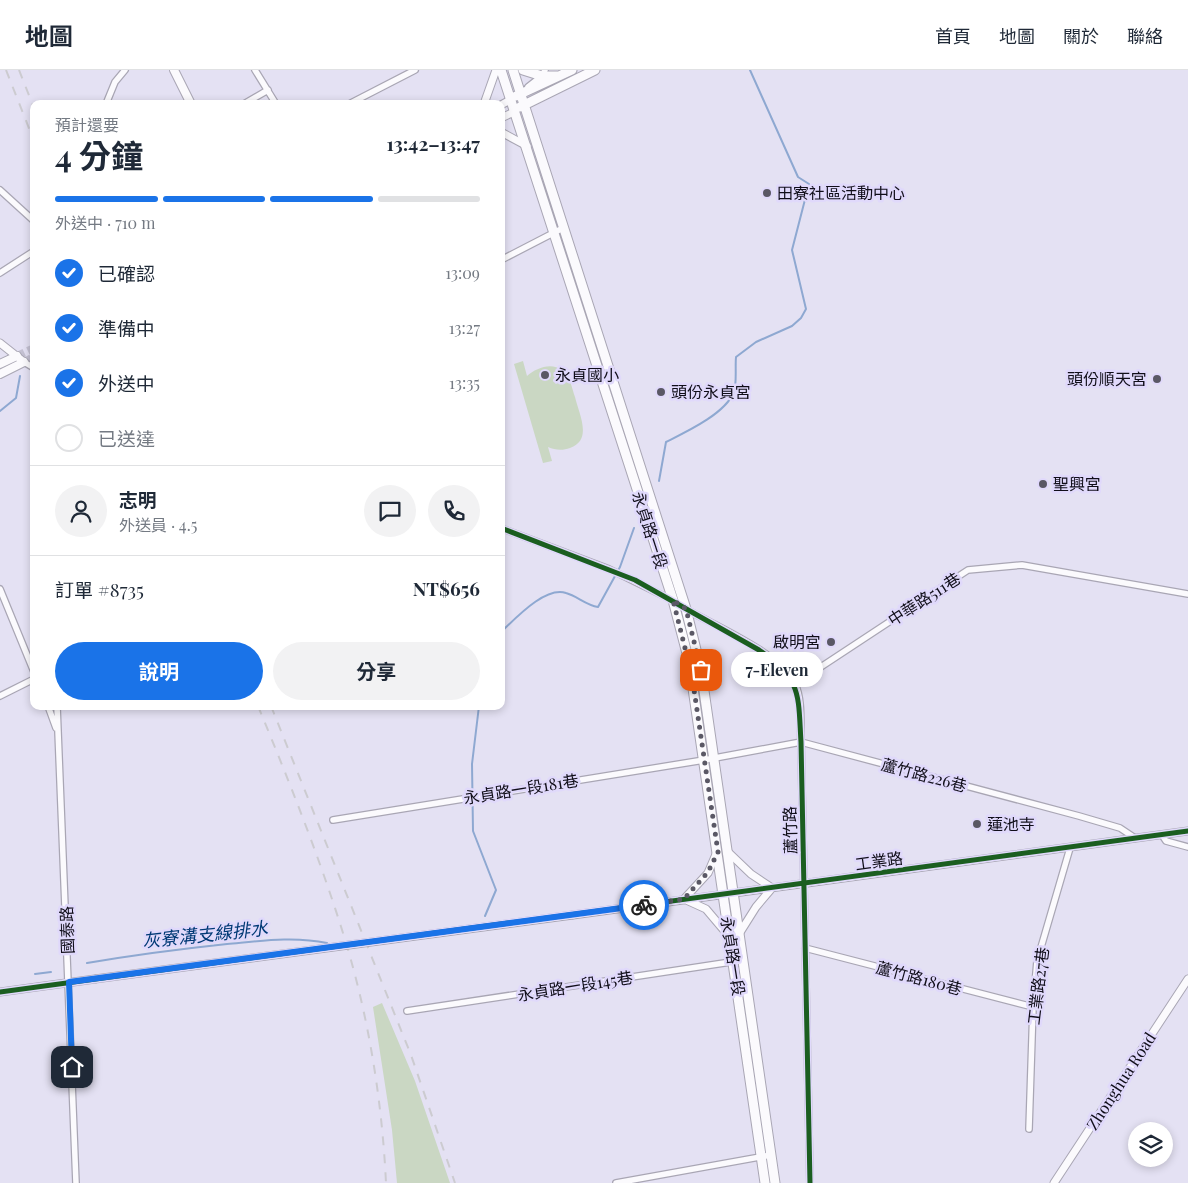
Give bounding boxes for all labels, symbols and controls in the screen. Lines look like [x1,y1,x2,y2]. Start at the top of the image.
text: 地圖 [25,19,73,51]
text: 首頁 [935,24,971,48]
text: 地圖 [999,24,1035,48]
text: 關於 [1063,24,1099,48]
text: 聯絡 [1127,24,1163,48]
text: 預計還要 [55,114,119,135]
text: 13:42–13:47 [386,130,480,156]
text: 4 分鐘 [55,133,143,176]
place label: 田寮社區活動中心 [777,182,905,203]
marker: 田寮社區活動中心 [761,187,773,199]
text: 外送中 · 710 m [55,212,155,233]
icon: check [55,259,83,287]
text: 已確認 [98,260,155,286]
text: 13:09 [445,262,480,283]
icon: check [55,314,83,342]
text: 準備中 [98,315,155,341]
text: 13:27 [449,317,480,338]
place label: 永貞國小 [555,364,619,385]
place label: 頭份順天宮 [1067,368,1147,389]
icon: check [55,369,83,397]
marker: 永貞國小 [539,369,551,381]
text: 外送中 [98,370,155,396]
text: 13:35 [449,372,480,393]
marker: 頭份順天宮 [1151,373,1163,385]
place label: 頭份永貞宮 [671,381,751,402]
marker: 頭份永貞宮 [655,386,667,398]
text: 已送達 [98,425,155,451]
place label: 聖興宮 [1053,473,1101,494]
marker: 聖興宮 [1037,478,1049,490]
button: person [55,485,107,537]
button: chat [364,485,416,537]
button: phone [428,485,480,537]
text: 志明 [119,486,157,512]
street label: 永貞路一段 [628,489,673,571]
text: 外送員 · 4.5 [119,514,197,535]
street label: 中華路511巷 [883,567,964,630]
text: NT$656 [413,575,480,601]
text: 訂單 #8735 [55,576,144,602]
place label: 啟明宮 [773,631,821,652]
marker: 啟明宮 [825,636,837,648]
button: 說明 [55,642,263,700]
button: 分享 [273,642,480,700]
pin [680,649,722,691]
callout: 7-Eleven [731,652,824,688]
icon: bag [687,656,715,684]
text: 7-Eleven [745,659,809,680]
street label: 蘆竹路226巷 [879,753,969,796]
street label: 永貞路一段181巷 [462,769,580,808]
street label: 蘆竹路 [779,806,800,854]
place label: 蓮池寺 [987,813,1035,834]
marker: 蓮池寺 [971,818,983,830]
street label: 工業路 [854,847,904,874]
courier [619,880,669,930]
icon: bike [630,891,658,919]
street label: 國泰路 [55,906,78,954]
water label: 灰寮溝支線排水 [141,915,270,953]
street label: 永貞路一段 [717,915,750,997]
street label: 工業路27巷 [1022,946,1053,1026]
street label: 蘆竹路180巷 [874,956,964,999]
street label: 永貞路一段145巷 [516,966,634,1005]
street label: Zhonghua Road [1081,1028,1160,1134]
pin [51,1046,93,1088]
icon: home [58,1053,86,1081]
map controls [1128,1122,1173,1167]
button: layers [1128,1122,1173,1167]

